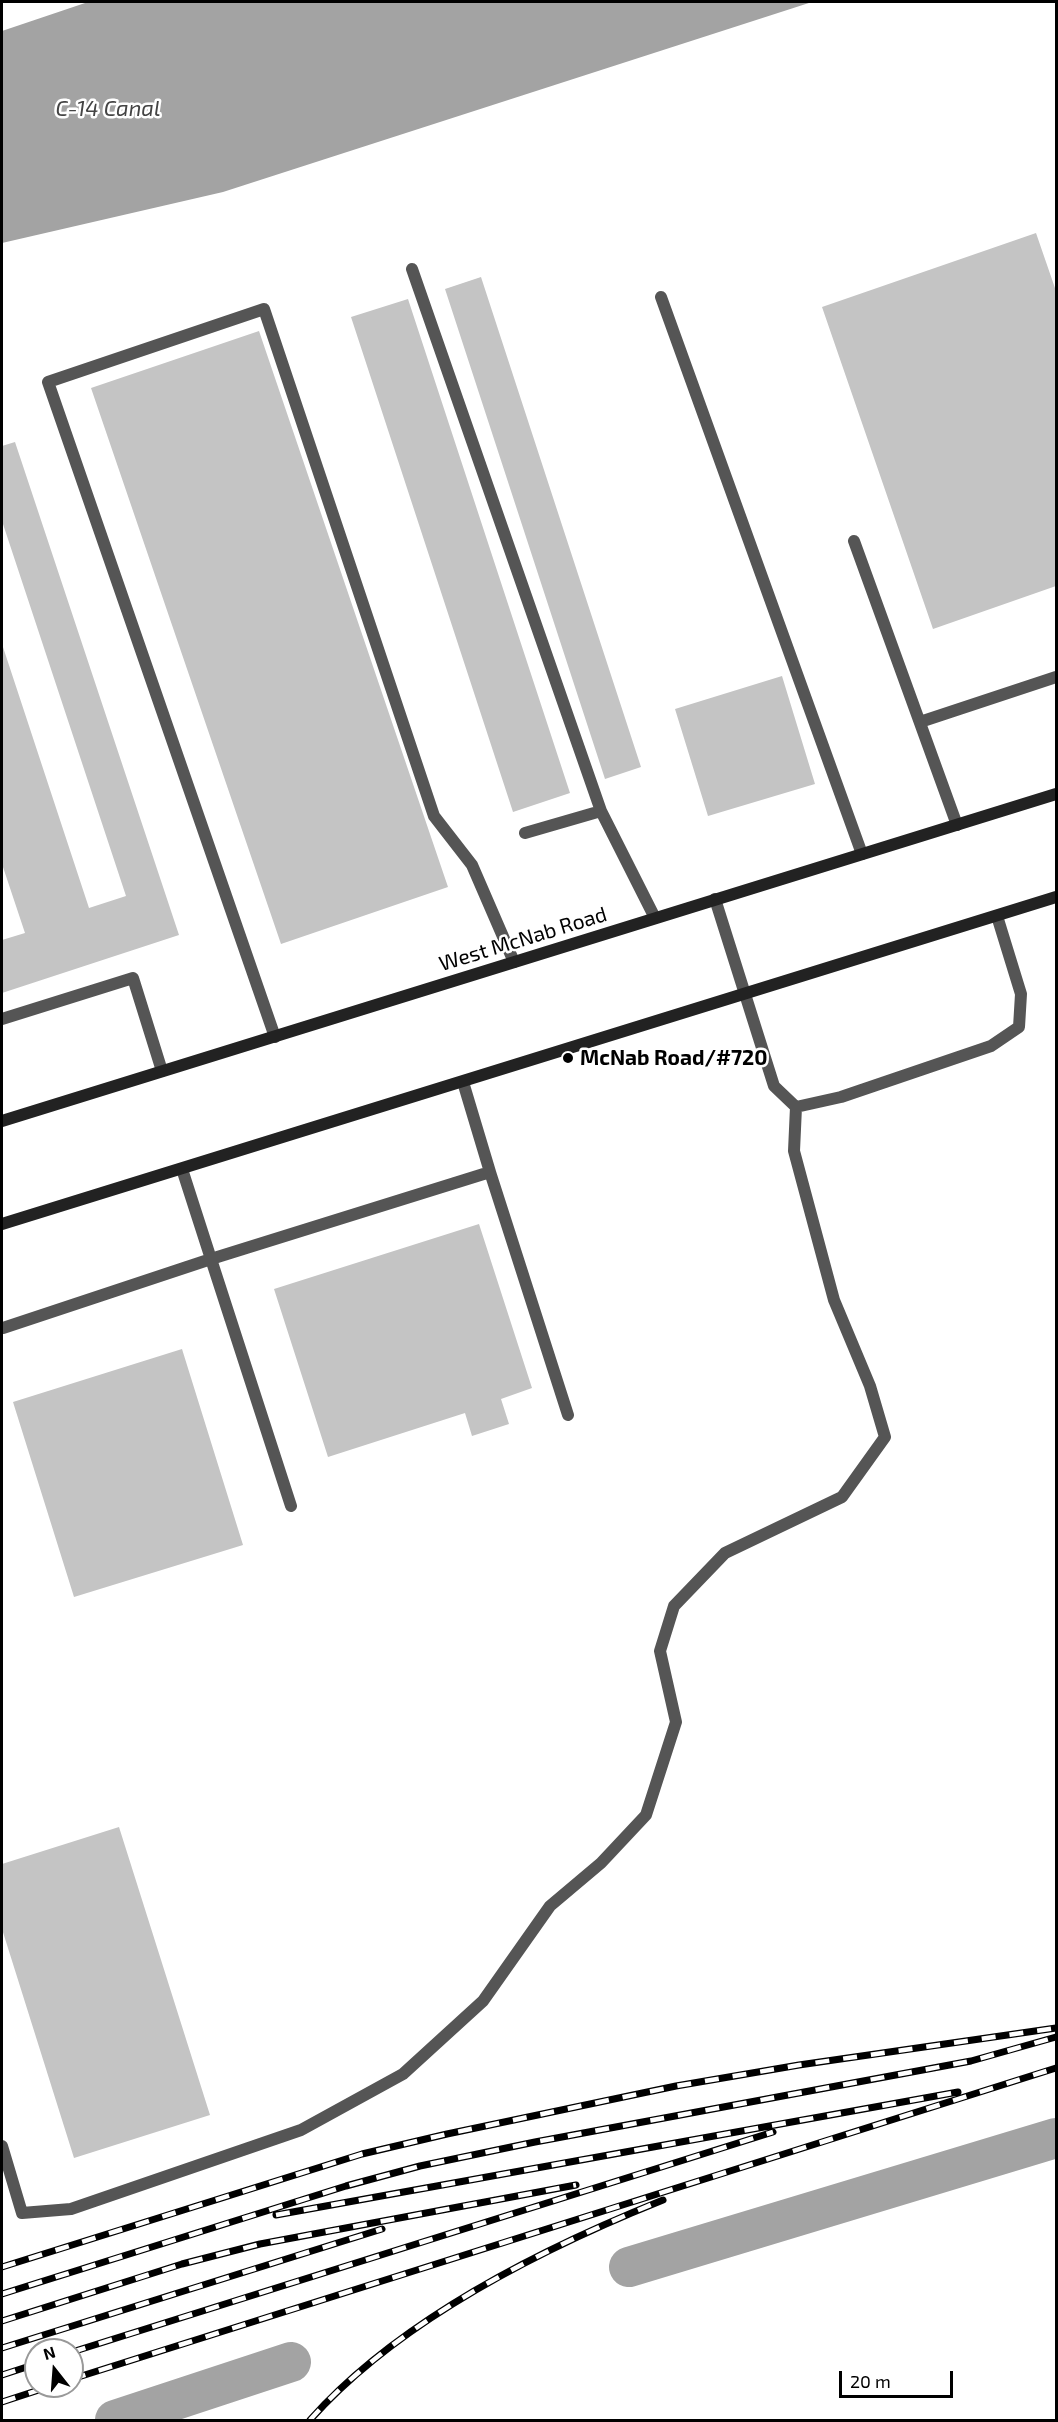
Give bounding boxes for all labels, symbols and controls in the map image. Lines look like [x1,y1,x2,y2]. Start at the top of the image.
water label: C-14 Canal [56,96,160,122]
street label: West McNab Road [436,901,610,977]
place label: McNab Road/#720 [580,1045,768,1071]
marker: McNab Road/#720 [561,1051,575,1065]
north arrow [24,2338,84,2398]
text: N [41,2341,57,2363]
scale bar [842,2359,956,2397]
text: 20 m [850,2370,891,2392]

